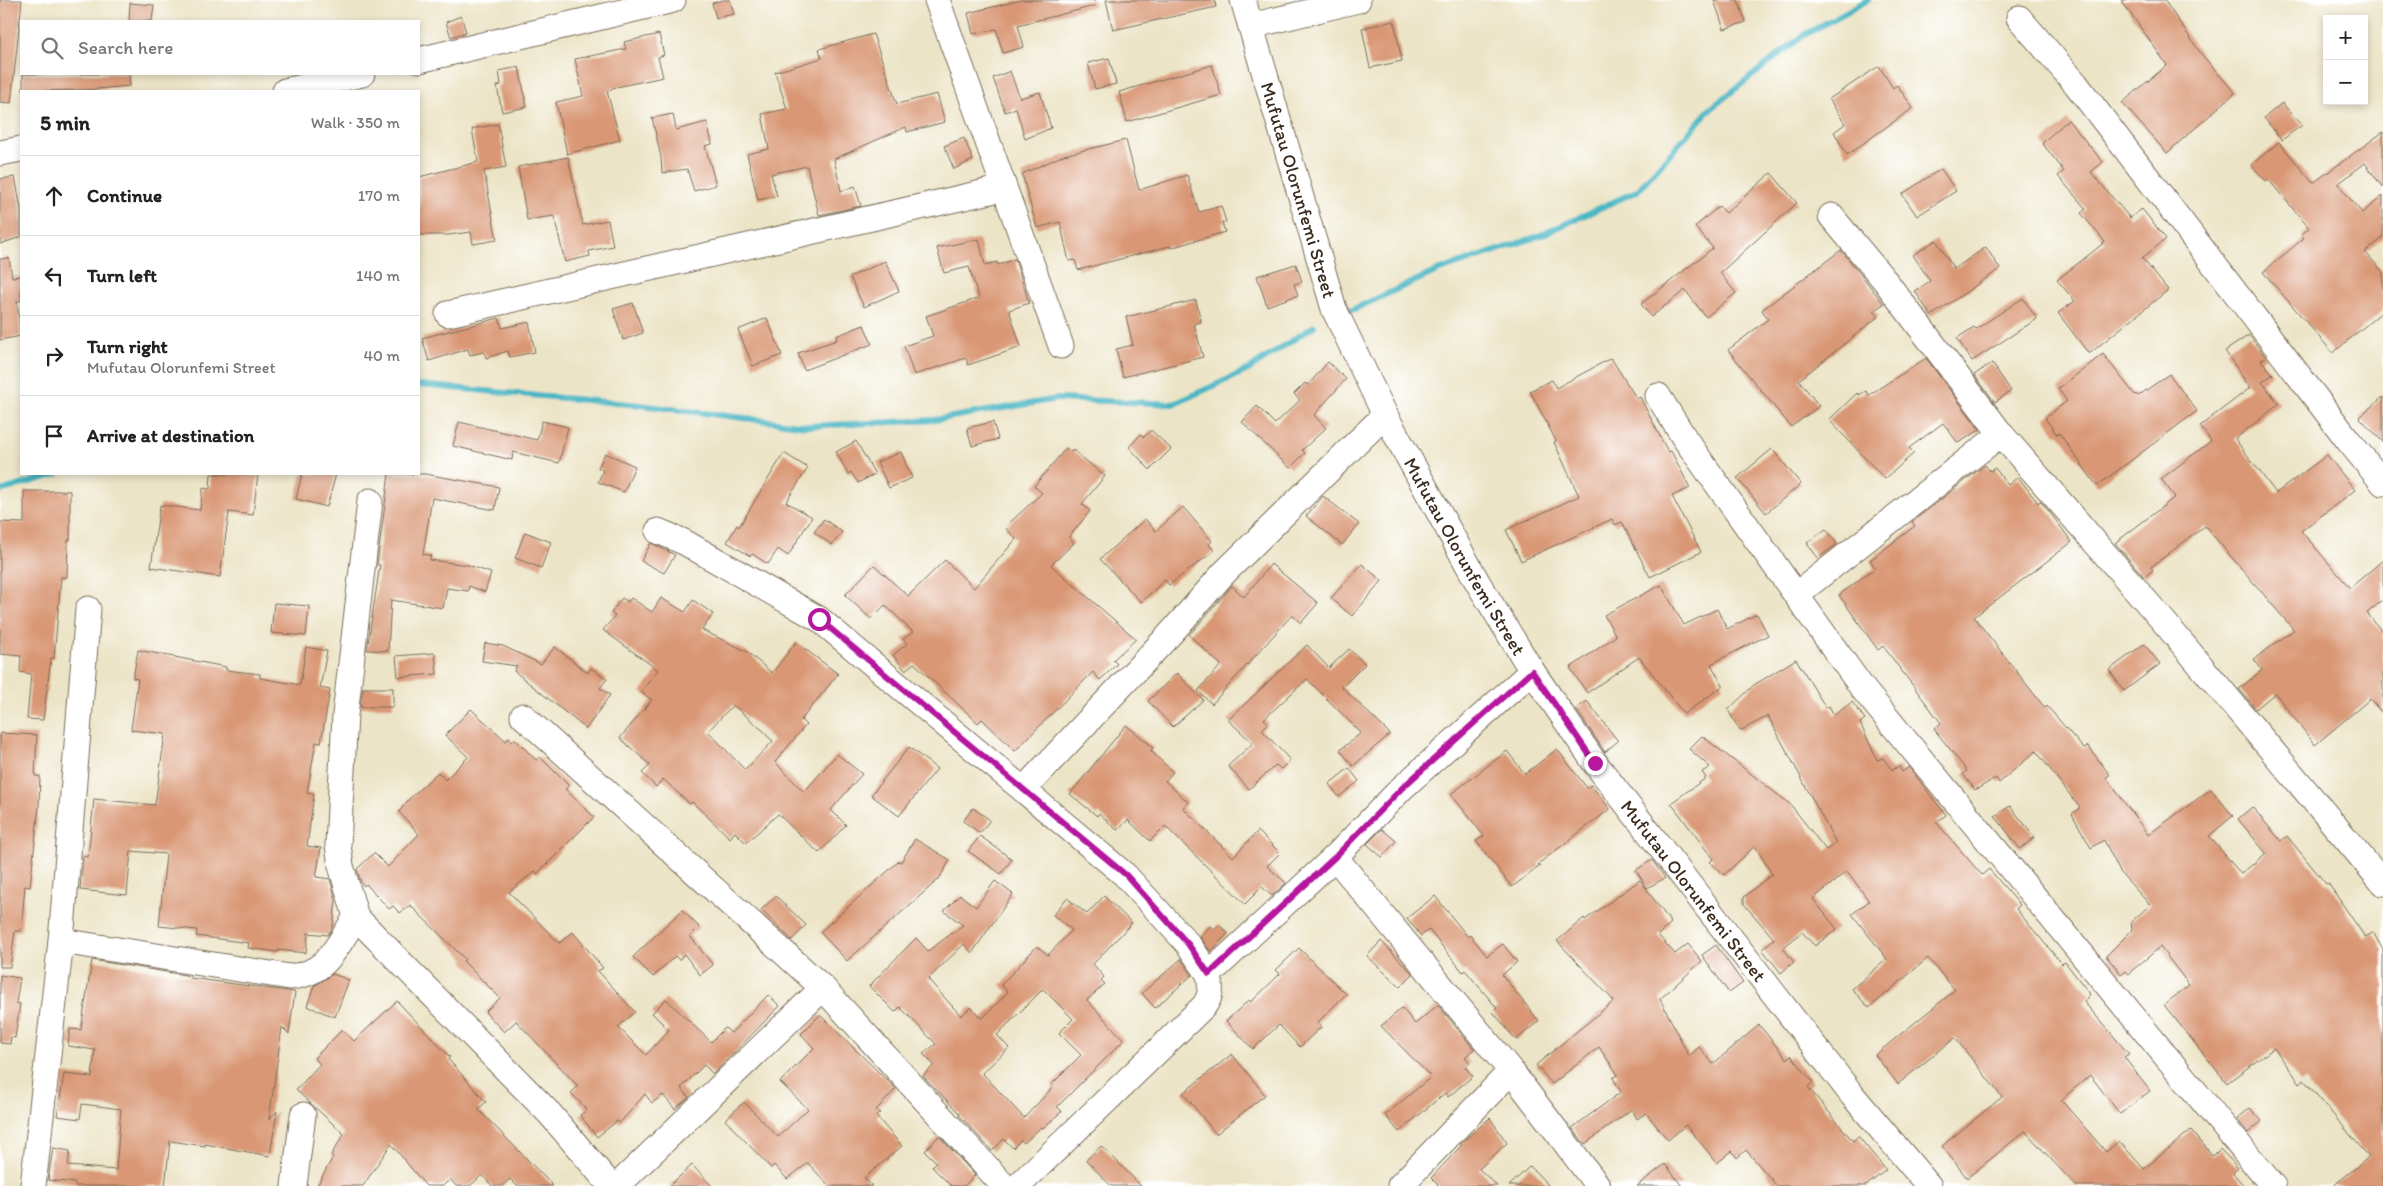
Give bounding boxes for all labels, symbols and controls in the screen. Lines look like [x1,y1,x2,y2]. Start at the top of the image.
map controls [2323,15,2368,105]
button: + [2323,15,2368,60]
search box [20,20,420,75]
icon: search [38,34,66,62]
text: Search here [78,36,173,59]
button: − [2323,60,2368,105]
street label: Mufutau Olorunfemi Street [1256,79,1342,301]
text: 5 min [40,110,90,135]
text: Walk · 350 m [311,113,400,132]
icon: ahead [40,182,68,210]
text: Continue [87,184,162,207]
text: 170 m [358,186,400,205]
icon: left [40,262,68,290]
text: Turn left [87,264,157,287]
text: 140 m [356,266,400,285]
text: Turn right [87,335,168,358]
icon: right [40,342,68,370]
text: 40 m [363,346,400,365]
text: Mufutau Olorunfemi Street [87,358,275,377]
icon: arrive [40,422,68,450]
text: Arrive at destination [87,424,254,447]
street label: Mufutau Olorunfemi Street [1399,453,1531,659]
route start [808,608,831,631]
route end [1584,752,1607,775]
street label: Mufutau Olorunfemi Street [1616,795,1772,986]

